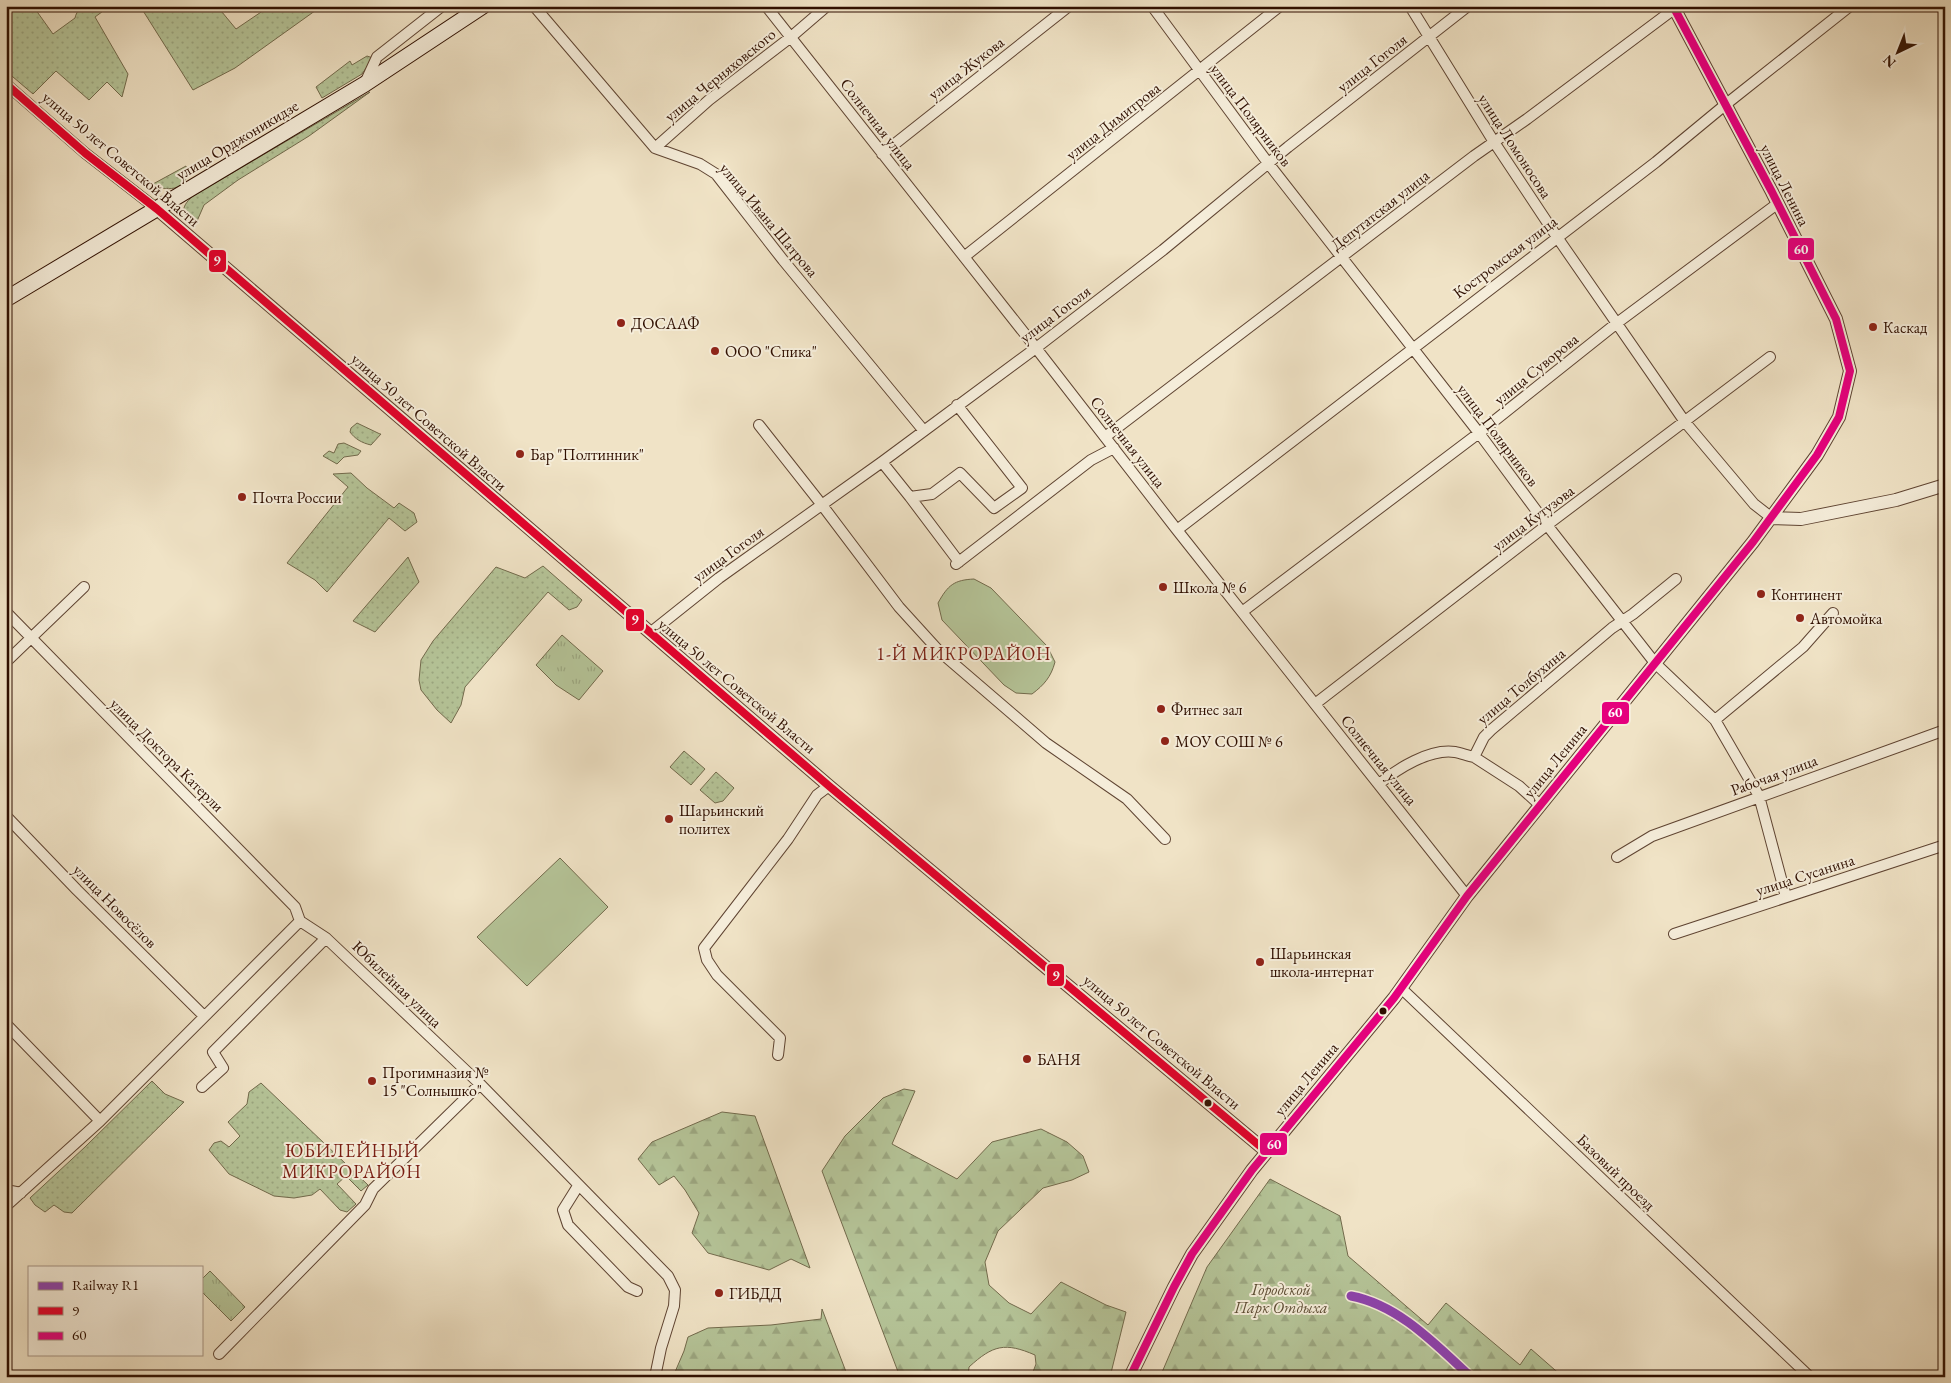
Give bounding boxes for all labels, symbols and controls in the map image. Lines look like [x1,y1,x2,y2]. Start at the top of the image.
street label: улица Черняховского [660,23,780,126]
north arrow [1874,28,1924,78]
street label: улица Гоголя [1333,29,1411,97]
street label: улица Жукова [924,31,1009,104]
text: N [1878,51,1899,72]
street label: улица Полярников [1206,59,1297,171]
street label: Солнечная улица [836,74,921,175]
street label: улица Димитрова [1061,77,1165,165]
street label: улица 50 лет Советской Власти [38,87,205,232]
street label: улица Ломоносова [1473,89,1557,203]
street label: улица Орджоникидзе [172,95,302,185]
street label: улица Ленина [1755,140,1815,230]
street label: улица Ивана Шатрова [715,158,824,282]
street label: Депутатская улица [1326,164,1434,255]
street label: Костромская улица [1449,211,1562,303]
line badge: 60 [1787,237,1815,261]
text: 60 [1794,240,1809,258]
line badge: 9 [208,249,227,273]
text: 9 [213,251,221,269]
street label: улица Гоголя [1015,281,1095,347]
place label: ДОСААФ [631,313,700,334]
marker: ДОСААФ [615,317,627,329]
place label: Каскад [1883,317,1928,338]
marker: Каскад [1867,321,1879,333]
street label: улица Суворова [1489,328,1583,410]
place label: ООО "Спика" [725,341,817,362]
marker: ООО "Спика" [709,345,721,357]
street label: улица 50 лет Советской Власти [347,349,512,496]
street label: улица Полярников [1453,379,1544,491]
street label: Солнечная улица [1086,392,1171,493]
place label: Бар "Полтинник" [530,444,644,465]
marker: Бар "Полтинник" [514,448,526,460]
street label: улица Кутузова [1488,480,1579,556]
place label: Почта России [252,487,342,508]
marker: Почта России [236,491,248,503]
street label: улица Гоголя [688,521,768,587]
place label: Школа № 6 [1173,577,1247,598]
marker: Школа № 6 [1157,581,1169,593]
place label: Континент [1771,584,1842,605]
marker: Континент [1755,588,1767,600]
line badge: 9 [625,608,645,632]
place label: Автомойка [1809,608,1883,629]
text: 9 [631,610,639,628]
marker: Автомойка [1794,612,1806,624]
street label: улица 50 лет Советской Власти [654,614,821,759]
district label: 1-Й МИКРОРАЙОН [876,642,1052,665]
street label: улица Толбухина [1472,643,1570,729]
street label: улица Доктора Катерли [105,693,229,817]
place label: Фитнес зал [1171,699,1243,720]
line badge: 60 [1601,701,1630,725]
marker: Фитнес зал [1155,703,1167,715]
text: 60 [1608,703,1623,721]
street label: Солнечная улица [1336,710,1422,810]
street label: улица Ленина [1519,719,1592,802]
place label: МОУ СОШ № 6 [1175,731,1283,752]
marker: МОУ СОШ № 6 [1159,735,1171,747]
street label: Рабочая улица [1728,749,1821,800]
place label: Шарьинский политех [679,800,765,839]
marker: Шарьинский политех [663,813,675,825]
street label: улица Сусанина [1753,849,1858,901]
street label: улица Новосёлов [68,859,162,953]
street label: Юбилейная улица [348,936,447,1033]
place label: Шарьинская школа-интернат [1270,943,1374,982]
marker: Шарьинская школа-интернат [1254,956,1266,968]
line badge: 9 [1046,963,1065,987]
text: 9 [1052,966,1060,984]
street label: улица 50 лет Советской Власти [1079,970,1246,1115]
unlabelled marker [1378,1006,1388,1016]
street label: улица Ленина [1269,1037,1343,1120]
place label: БАНЯ [1037,1049,1081,1070]
marker: БАНЯ [1021,1053,1033,1065]
place label: Прогимназия № 15 "Солнышко" [382,1062,489,1101]
marker: Прогимназия № 15 "Солнышко" [366,1075,378,1087]
unlabelled marker [1203,1098,1213,1108]
street label: Базовый проезд [1572,1129,1660,1215]
line badge: 60 [1259,1132,1288,1156]
text: 60 [1267,1135,1282,1153]
district label: ЮБИЛЕЙНЫЙ МИКРОРАЙОН [282,1139,422,1183]
legend [28,1266,202,1356]
text: Railway R1 [72,1275,139,1294]
park label: Городской Парк Отдыха [1233,1279,1328,1318]
place label: ГИБДД [729,1283,782,1304]
marker: ГИБДД [713,1287,725,1299]
text: 9 [72,1301,79,1320]
text: 60 [72,1325,86,1344]

